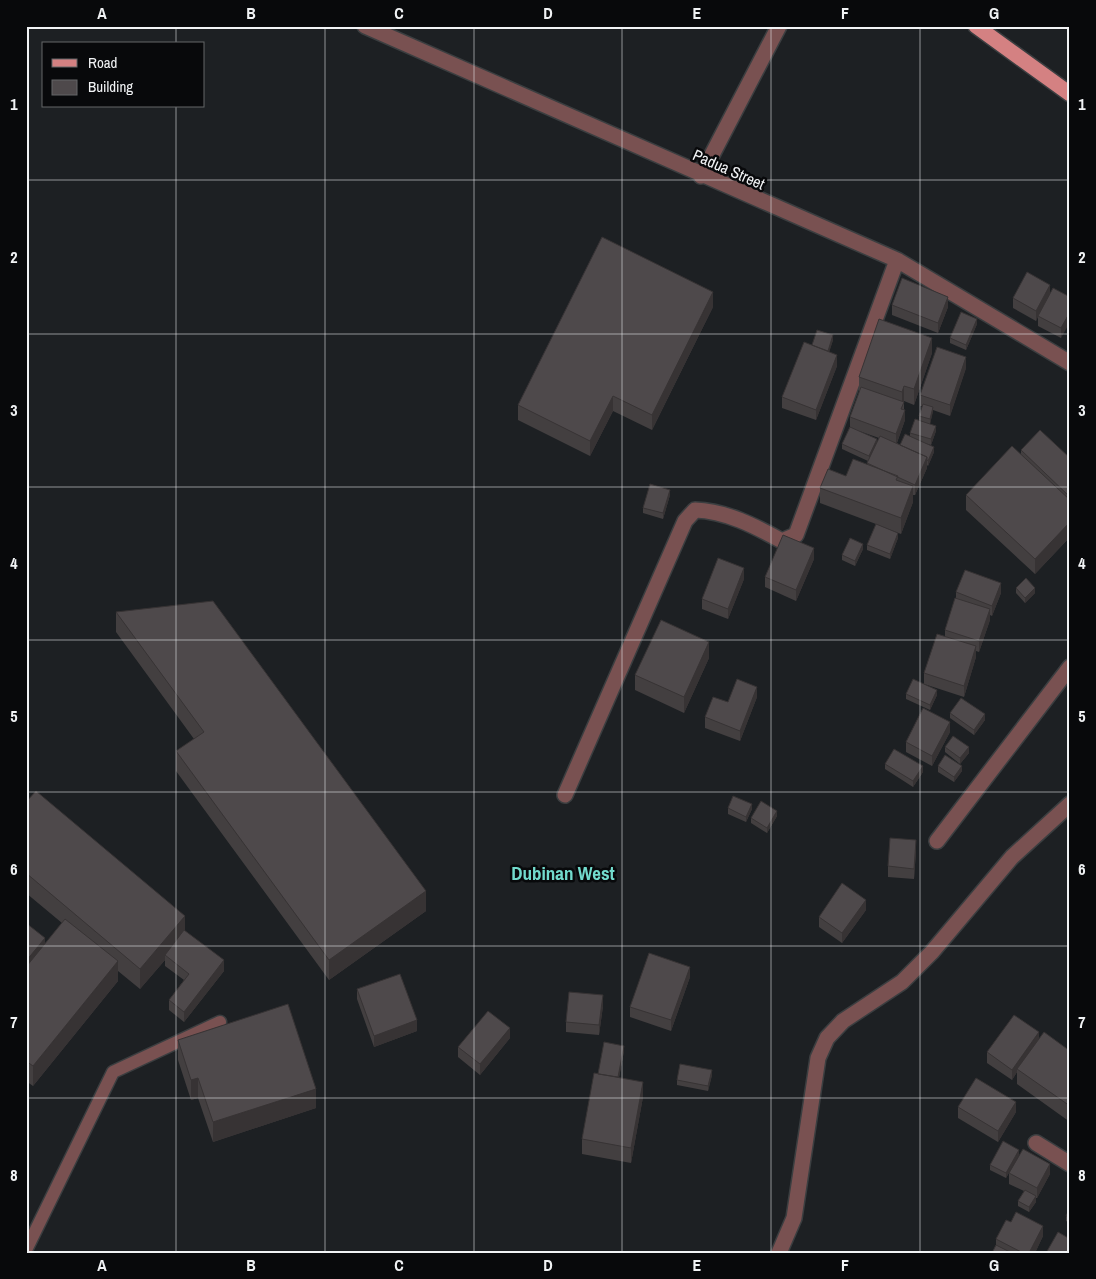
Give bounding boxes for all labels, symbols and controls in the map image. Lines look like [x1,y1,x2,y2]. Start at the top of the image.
text: A [97,2,107,24]
text: B [246,2,256,24]
text: C [394,2,404,24]
text: D [543,2,553,24]
text: E [693,2,702,24]
text: F [841,2,849,24]
text: G [989,2,999,24]
legend [42,42,205,108]
text: Road [88,52,117,73]
text: Building [88,76,133,97]
text: 1 [10,93,18,115]
text: 1 [1078,93,1086,115]
street label: Padua Street [690,143,769,195]
text: 2 [10,246,18,268]
text: 2 [1078,246,1086,268]
text: 3 [10,399,18,421]
text: 3 [1078,399,1086,421]
text: 4 [10,552,18,574]
text: 4 [1078,552,1086,574]
text: 5 [10,705,18,727]
text: 5 [1078,705,1086,727]
text: 6 [10,858,18,880]
text: 6 [1078,858,1086,880]
district label: Dubinan West [511,860,615,886]
text: 7 [10,1011,18,1033]
text: 7 [1078,1011,1086,1033]
text: 8 [10,1164,18,1186]
text: 8 [1078,1164,1086,1186]
text: A [97,1254,107,1276]
text: B [246,1254,256,1276]
text: C [394,1254,404,1276]
text: D [543,1254,553,1276]
text: E [693,1254,702,1276]
text: F [841,1254,849,1276]
text: G [989,1254,999,1276]

